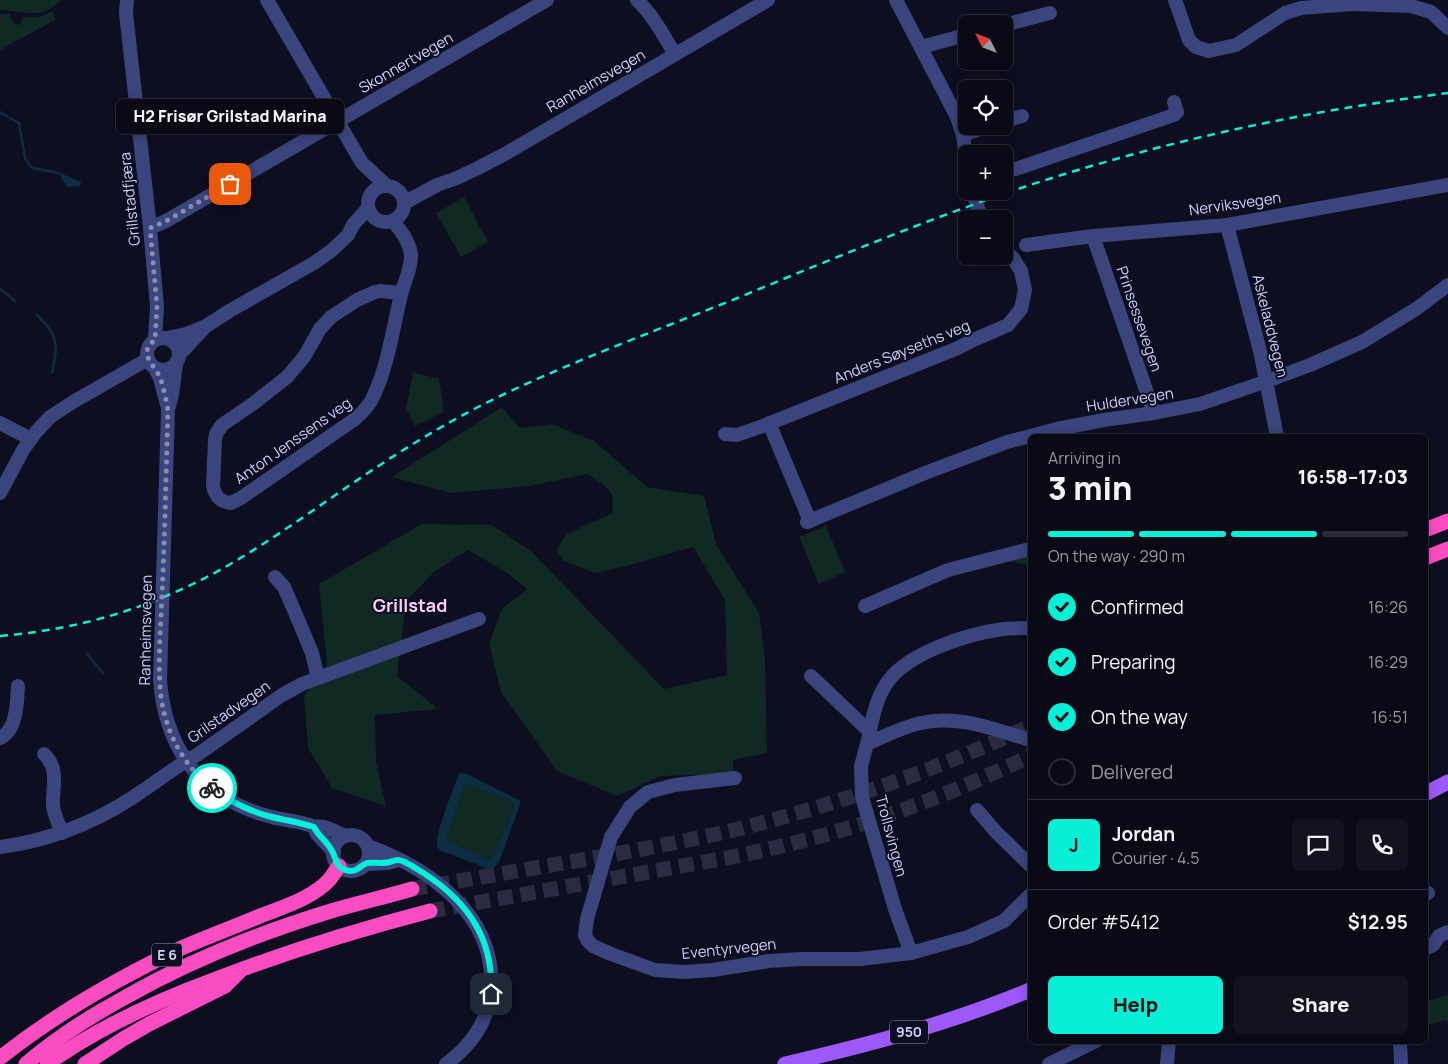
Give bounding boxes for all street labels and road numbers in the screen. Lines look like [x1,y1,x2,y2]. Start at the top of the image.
street label: Skonnertvegen [355,27,457,98]
street label: Ranheimsvegen [543,44,649,117]
street label: Grillstadfjæra [114,151,145,247]
street label: Nerviksvegen [1187,187,1282,220]
street label: Prinsessevegen [1112,263,1167,374]
street label: Askeladdvegen [1248,272,1293,380]
street label: Anders Søyseths veg [831,315,973,388]
street label: Huldervegen [1085,382,1175,417]
street label: Anton Jenssens veg [230,392,355,489]
street label: Ranheimsvegen [134,574,157,685]
street label: Grilstadvegen [183,675,274,748]
street label: Trollsvingen [871,793,912,879]
street label: Eventyrvegen [681,933,777,964]
road number: E 6 [152,944,182,966]
road number: 950 [890,1020,928,1044]

